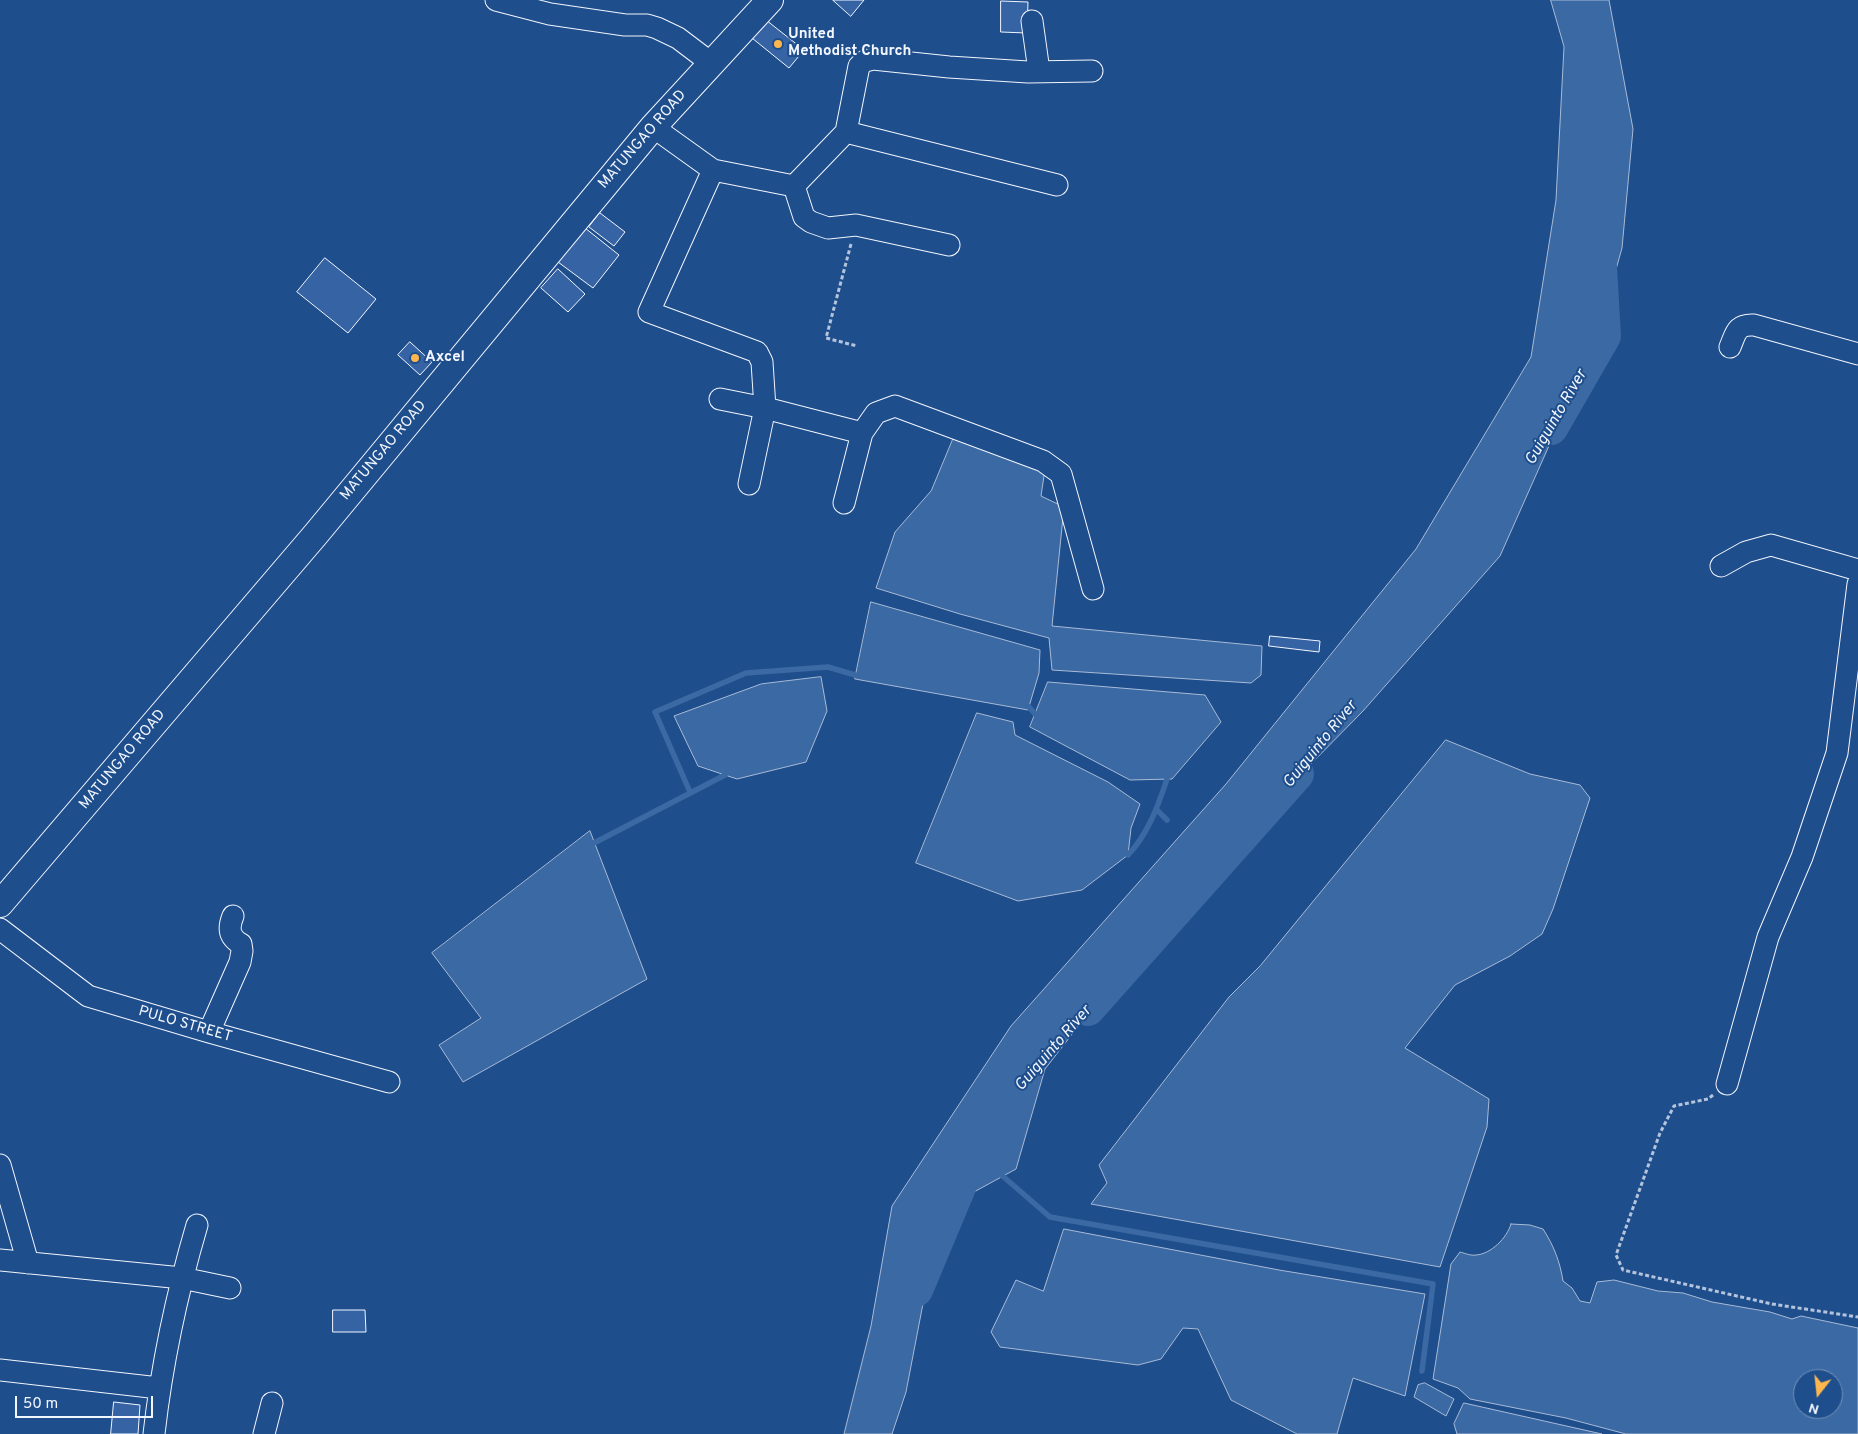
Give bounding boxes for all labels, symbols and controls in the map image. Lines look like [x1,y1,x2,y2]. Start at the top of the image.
place label: United Methodist Church [788,26,911,61]
marker: United Methodist Church [772,38,784,50]
street label: MATUNGAO ROAD [595,87,691,193]
place label: Axcel [425,349,465,367]
marker: Axcel [409,352,421,364]
water label: Guiguinto River [1522,367,1592,469]
street label: MATUNGAO ROAD [337,397,431,505]
water label: Guiguinto River [1280,697,1362,793]
street label: MATUNGAO ROAD [76,706,170,814]
water label: Guiguinto River [1012,1002,1096,1096]
street label: PULO STREET [136,1003,234,1047]
north arrow [1793,1369,1843,1419]
scale bar [18,1386,155,1418]
text: 50 m [23,1395,58,1414]
text: N [1807,1398,1821,1417]

